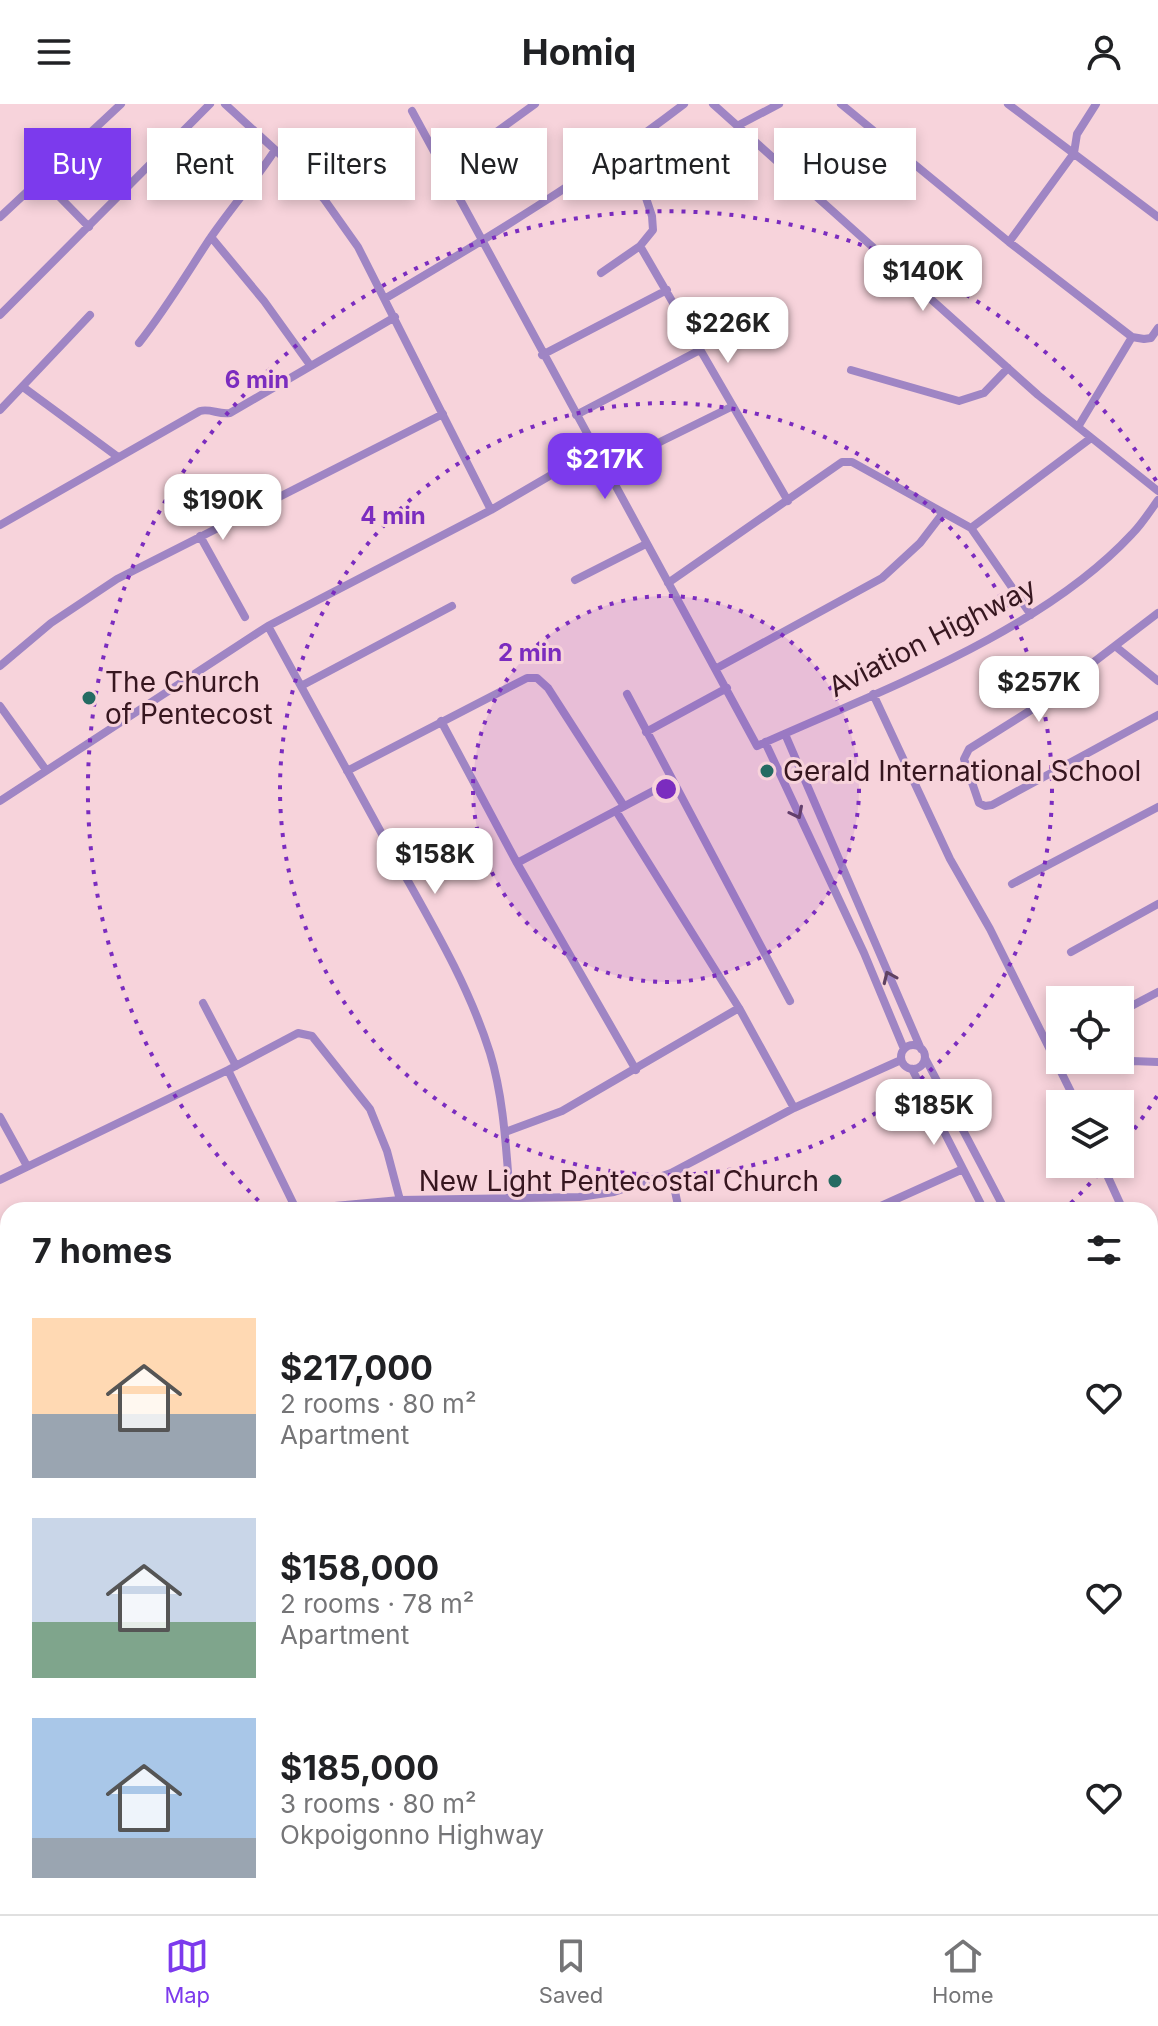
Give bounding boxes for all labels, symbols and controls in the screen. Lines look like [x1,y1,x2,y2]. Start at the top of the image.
icon: menu [32,30,76,74]
text: Homiq [522,30,636,74]
icon: person [1082,30,1126,74]
chip: Buy [24,128,131,200]
chip: Rent [147,128,262,200]
chip: Filters [278,128,415,200]
chip: New [431,128,547,200]
chip: Apartment [563,128,758,200]
chip: House [774,128,916,200]
pin: $140K [867,245,979,313]
text: $140K [882,255,964,286]
pin: $226K [672,297,784,365]
text: $226K [685,307,771,338]
text: 6 min [225,365,289,394]
pin: $217K [549,433,661,501]
text: $217K [566,443,644,474]
pin: $190K [167,474,279,542]
text: $190K [182,484,264,515]
text: 4 min [360,501,426,530]
street label: Aviation Highway [823,570,1041,704]
text: 2 min [498,638,562,667]
pin: $257K [983,656,1095,724]
place label: The Church of Pentecost [105,665,273,731]
text: $257K [997,666,1081,697]
marker: The Church of Pentecost [80,689,98,707]
place label: Gerald International School [783,754,1141,788]
marker: Gerald International School [758,762,776,780]
centre of rings [652,775,680,803]
one-way arrow [788,805,803,820]
pin: $158K [379,828,491,896]
text: $158K [395,838,475,869]
one-way arrow [883,971,899,985]
map controls [1046,986,1134,1178]
button: locate [1046,986,1134,1074]
pin: $185K [878,1079,990,1147]
text: $185K [894,1089,974,1120]
button: layers [1046,1090,1134,1178]
place label: New Light Pentecostal Church [419,1164,819,1198]
marker: New Light Pentecostal Church [826,1172,844,1190]
icon: filters [1082,1228,1126,1272]
text: 7 homes [32,1230,172,1271]
text: $217,000 [280,1347,433,1388]
icon: home [96,1350,192,1446]
icon: heart [1082,1376,1126,1420]
text: 2 rooms · 80 m² [280,1388,476,1419]
text: Apartment [280,1419,409,1450]
text: $158,000 [280,1547,439,1588]
icon: home [96,1550,192,1646]
icon: heart [1082,1576,1126,1620]
text: 2 rooms · 78 m² [280,1588,474,1619]
text: Apartment [280,1619,409,1650]
text: $185,000 [280,1747,439,1788]
icon: home [96,1750,192,1846]
icon: heart [1082,1776,1126,1820]
text: 3 rooms · 80 m² [280,1788,477,1819]
text: Okpoigonno Highway [280,1819,544,1850]
tab: Map [164,1934,210,2008]
tab: Saved [539,1934,603,2008]
tab: Home [932,1934,994,2008]

